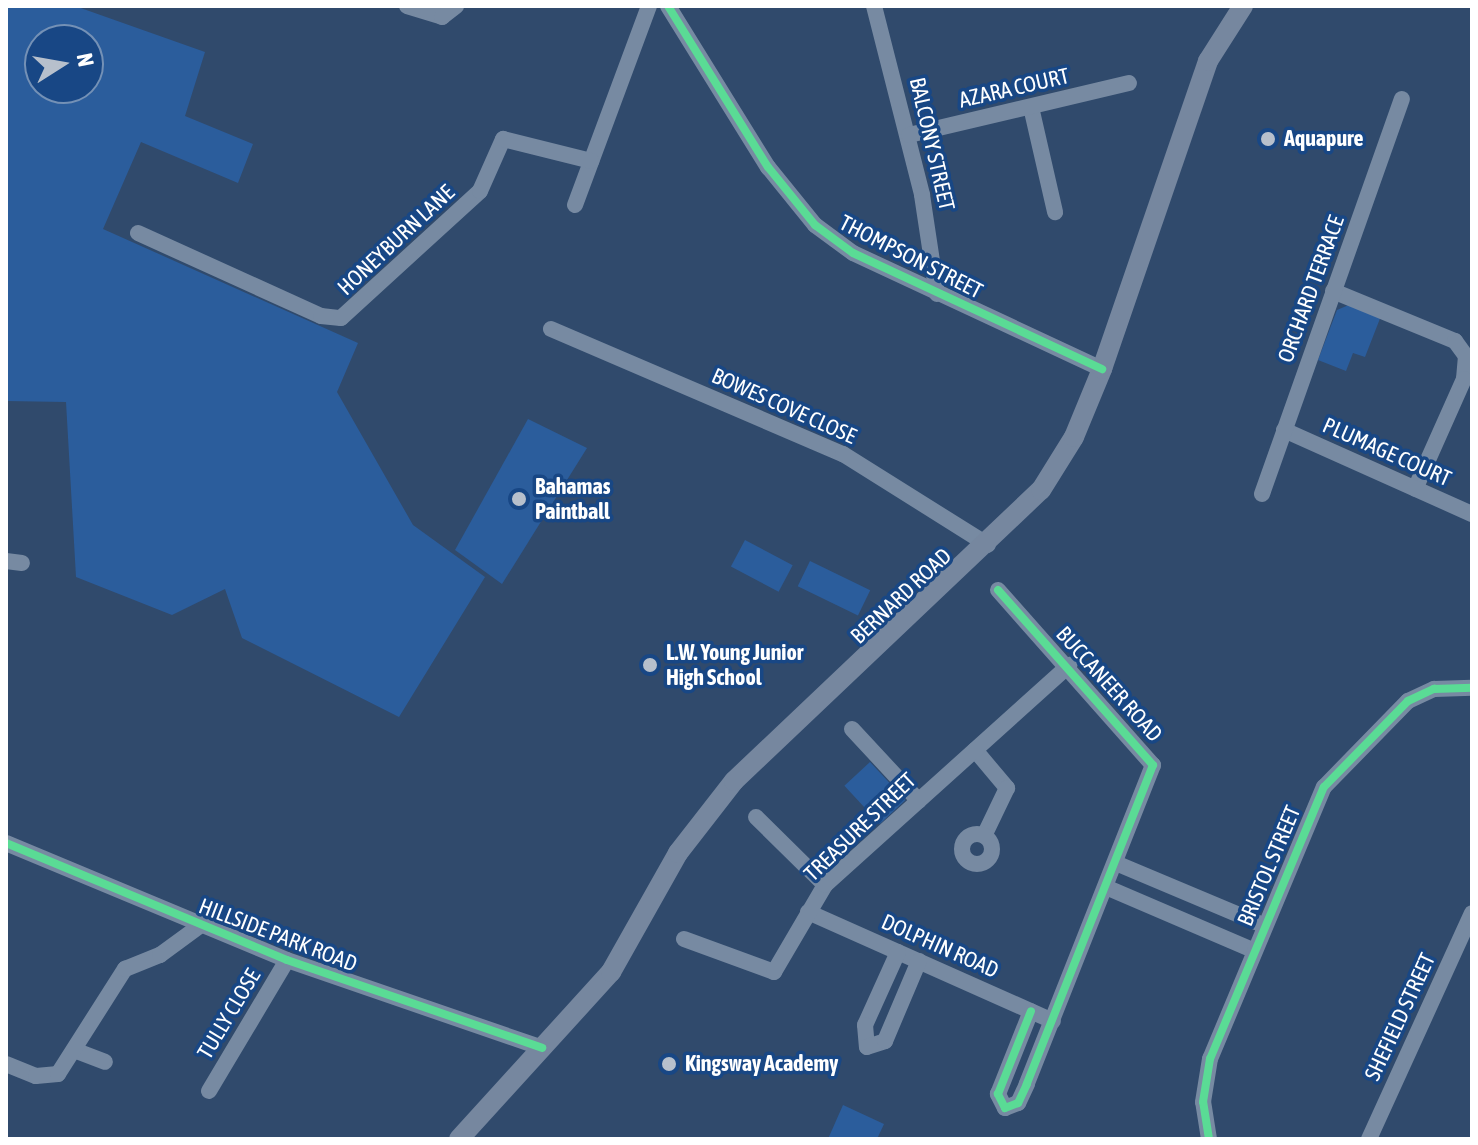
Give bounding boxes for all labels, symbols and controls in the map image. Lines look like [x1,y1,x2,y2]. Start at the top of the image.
north arrow [24,24,104,104]
text: N [72,51,100,69]
street label: AZARA COURT [956,63,1072,113]
street label: BALCONY STREET [904,75,960,213]
place label: Aquapure [1284,126,1364,152]
marker: Aquapure [1259,130,1277,148]
street label: HONEYBURN LANE [332,179,460,301]
street label: THOMPSON STREET [835,210,987,304]
street label: ORCHARD TERRACE [1272,212,1350,366]
street label: BOWES COVE CLOSE [708,362,860,450]
street label: PLUMAGE COURT [1319,412,1455,492]
place label: Bahamas Paintball [535,473,610,524]
marker: Bahamas Paintball [510,490,528,508]
street label: BERNARD ROAD [845,543,957,649]
street label: BUCCANEER ROAD [1050,621,1168,747]
place label: L.W. Young Junior High School [666,639,803,690]
marker: L.W. Young Junior High School [641,656,659,674]
street label: TREASURE STREET [799,767,921,887]
street label: BRISTOL STREET [1232,802,1306,930]
street label: HILLSIDE PARK ROAD [195,893,361,977]
street label: DOLPHIN ROAD [877,908,1003,984]
street label: SHEFIELD STREET [1359,949,1441,1085]
street label: TULLY CLOSE [192,964,266,1064]
place label: Kingsway Academy [685,1051,838,1077]
marker: Kingsway Academy [660,1055,678,1073]

